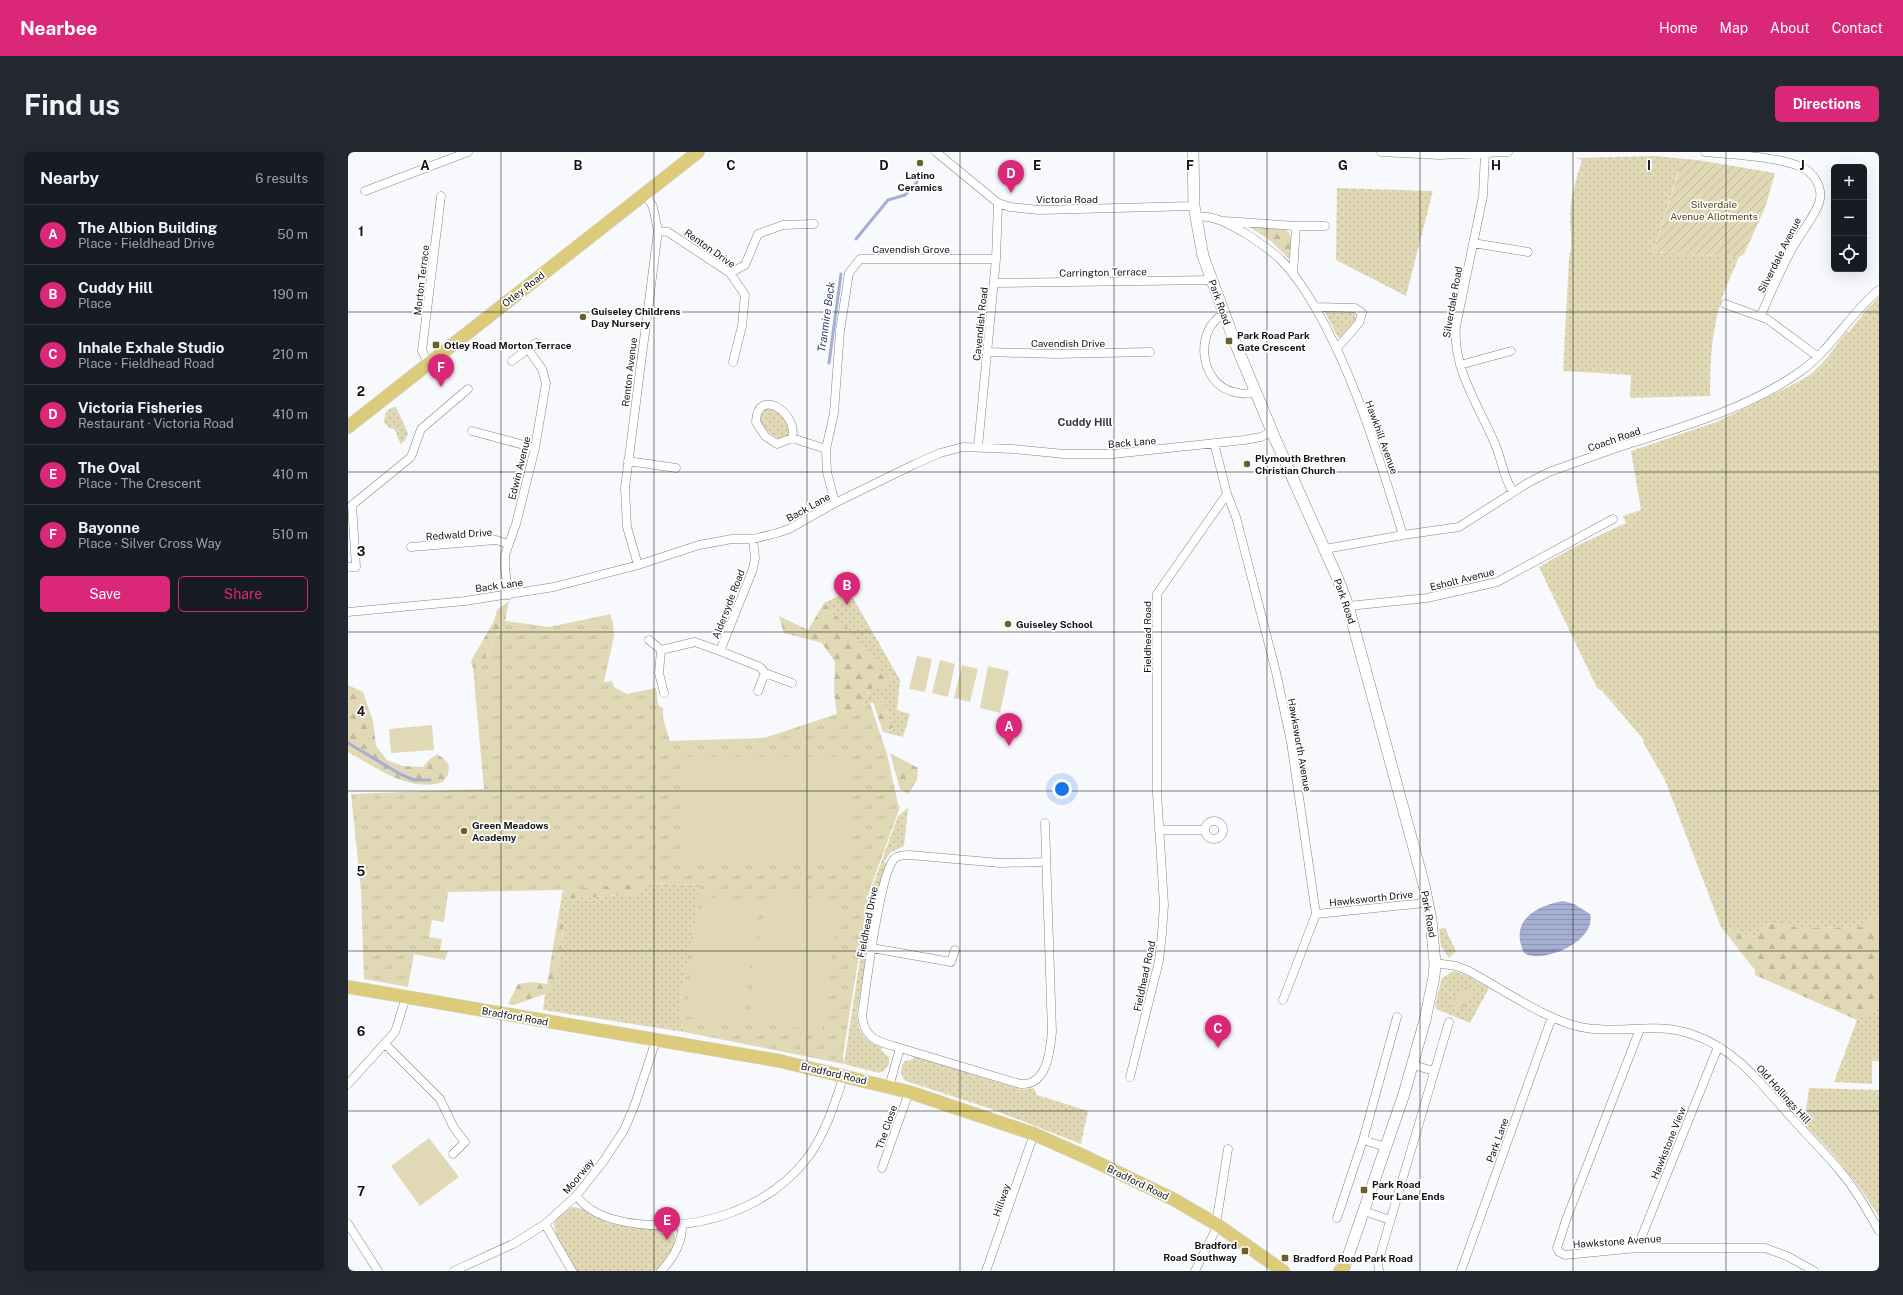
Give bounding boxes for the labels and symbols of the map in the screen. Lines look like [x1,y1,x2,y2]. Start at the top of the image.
text: A [420,158,430,173]
text: B [574,158,583,173]
text: C [726,158,736,173]
text: D [879,158,889,173]
marker: Latino Ceramics [915,158,925,168]
text: E [1033,158,1041,173]
text: F [1186,158,1194,173]
text: G [1338,158,1348,173]
text: H [1491,158,1501,173]
text: I [1647,158,1651,173]
text: J [1799,158,1805,173]
pin: D [998,160,1024,193]
place label: Latino Ceramics [898,169,943,193]
street label: Victoria Road [1036,193,1098,205]
park label: Silverdale Avenue Allotments [1670,198,1758,222]
street label: Silverdale Avenue [1755,215,1803,295]
text: 1 [358,224,364,239]
street label: Renton Drive [682,226,738,270]
street label: Cavendish Grove [872,243,950,255]
street label: Morton Terrace [411,244,431,316]
street label: Carrington Terrace [1059,265,1147,279]
street label: Silverdale Road [1440,265,1464,339]
street label: Otley Road [499,269,547,309]
street label: Park Road [1206,278,1234,326]
water label: Tranmire Beck [815,281,837,353]
street label: Cavendish Road [970,287,990,361]
place label: Guiseley Childrens Day Nursery [591,305,681,329]
marker: Guiseley Childrens Day Nursery [578,312,588,322]
place label: Park Road Park Gate Crescent [1237,329,1310,353]
street label: Renton Avenue [619,336,639,407]
marker: Park Road Park Gate Crescent [1224,336,1234,346]
street label: Cavendish Drive [1031,337,1105,349]
place label: Otley Road Morton Terrace [444,339,572,351]
marker: Otley Road Morton Terrace [431,340,441,350]
pin: F [428,354,454,387]
text: 2 [357,384,365,399]
street label: Hawkhill Avenue [1363,399,1401,476]
district label: Cuddy Hill [1058,416,1113,428]
street label: Coach Road [1586,424,1642,454]
street label: Back Lane [1107,434,1157,450]
street label: Edwin Avenue [505,435,533,501]
place label: Plymouth Brethren Christian Church [1255,452,1346,476]
marker: Plymouth Brethren Christian Church [1242,459,1252,469]
street label: Back Lane [784,490,832,524]
street label: Redwald Drive [425,526,493,542]
text: 3 [357,544,366,559]
street label: Esholt Avenue [1429,565,1496,593]
street label: Aldersyde Road [709,568,747,640]
pin: B [834,572,860,605]
street label: Back Lane [474,576,524,594]
street label: Park Road [1332,577,1358,625]
street label: Fieldhead Road [1141,601,1153,673]
place label: Guiseley School [1016,618,1093,630]
marker: Guiseley School [1003,619,1013,629]
street label: Hawksworth Avenue [1286,697,1314,793]
text: 4 [357,704,366,719]
pin: A [996,713,1022,746]
your location [1052,779,1072,799]
place label: Green Meadows Academy [472,819,549,843]
marker: Green Meadows Academy [459,826,469,836]
text: 5 [357,864,366,879]
street label: Fieldhead Drive [854,885,880,959]
street label: Hawksworth Drive [1328,888,1414,908]
street label: Park Road [1419,890,1439,938]
street label: Fieldhead Road [1131,940,1157,1012]
street label: Bradford Road [481,1004,549,1028]
pin: C [1205,1015,1231,1048]
text: 6 [357,1024,366,1039]
street label: Bradford Road [800,1060,868,1086]
street label: Old Hollings Hill [1754,1062,1814,1126]
street label: The Close [873,1103,899,1151]
street label: Hawkstone View [1648,1105,1688,1181]
street label: Park Lane [1483,1116,1511,1164]
street label: Moorway [560,1155,597,1196]
street label: Bradford Road [1105,1162,1171,1202]
place label: Park Road Four Lane Ends [1372,1178,1445,1202]
street label: Hillway [990,1181,1012,1218]
text: 7 [357,1184,365,1199]
marker: Park Road Four Lane Ends [1359,1185,1369,1195]
pin: E [654,1207,680,1240]
street label: Hawkstone Avenue [1572,1232,1662,1250]
place label: Bradford Road Southway [1163,1239,1237,1263]
marker: Bradford Road Southway [1240,1246,1250,1256]
place label: Bradford Road Park Road [1293,1252,1413,1264]
marker: Bradford Road Park Road [1280,1253,1290,1263]

